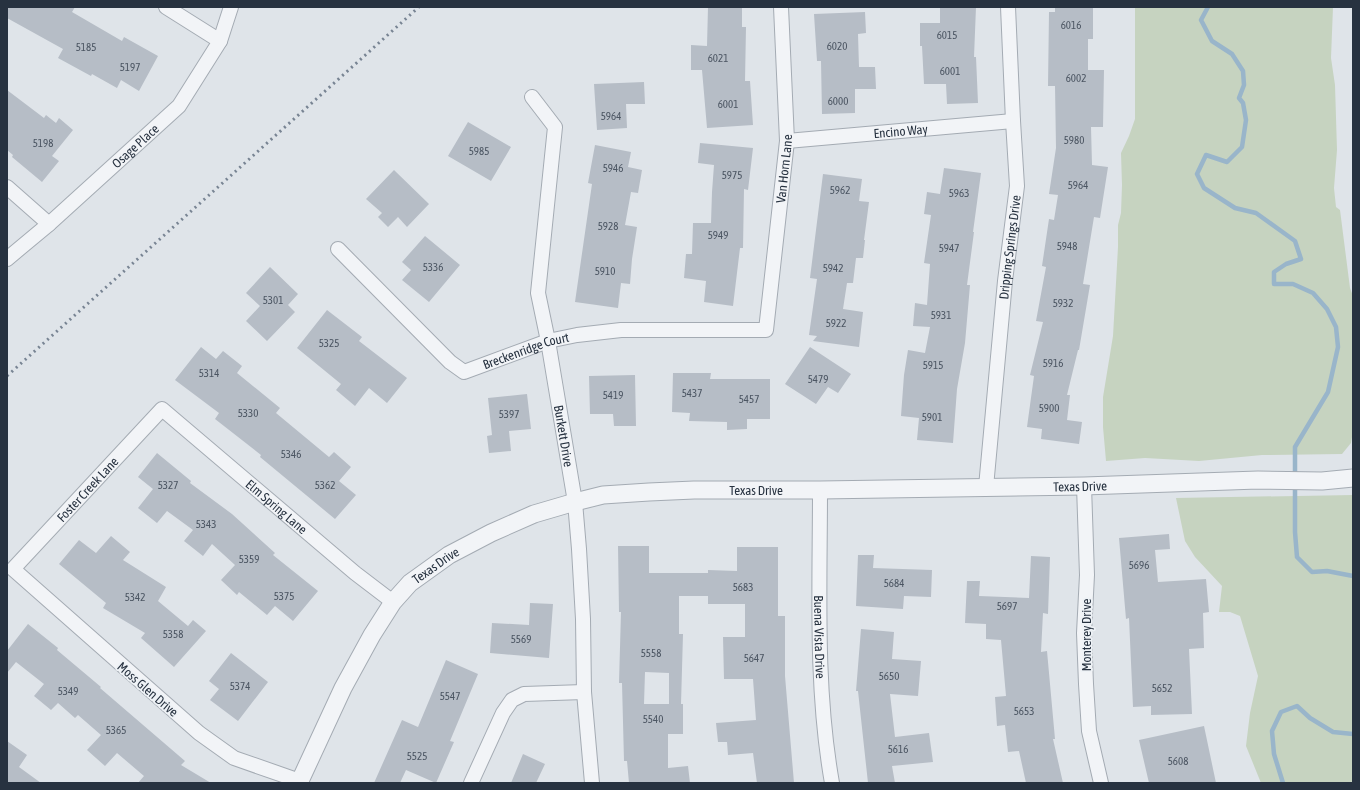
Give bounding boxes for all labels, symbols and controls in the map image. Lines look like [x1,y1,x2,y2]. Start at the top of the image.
house number: 6016 [1061,19,1081,31]
house number: 6015 [937,29,957,41]
house number: 6020 [827,40,847,52]
house number: 5185 [76,41,96,53]
house number: 6021 [708,52,728,64]
house number: 5197 [120,61,140,73]
house number: 6001 [940,65,960,77]
house number: 6002 [1066,72,1086,84]
house number: 6000 [828,95,848,107]
house number: 6001 [718,98,738,110]
house number: 5964 [601,110,621,122]
street label: Osage Place [109,121,162,171]
street label: Encino Way [873,122,929,141]
street label: Van Horn Lane [773,134,795,204]
house number: 5980 [1064,134,1084,146]
house number: 5198 [33,137,53,149]
house number: 5985 [469,145,489,157]
house number: 5946 [603,162,623,174]
house number: 5975 [722,169,742,181]
house number: 5964 [1068,179,1088,191]
house number: 5962 [830,184,850,196]
house number: 5963 [949,187,969,199]
street label: Dripping Springs Drive [996,194,1024,300]
house number: 5928 [598,220,618,232]
house number: 5949 [708,229,728,241]
house number: 5948 [1057,240,1077,252]
house number: 5947 [939,242,959,254]
house number: 5336 [423,261,443,273]
house number: 5942 [823,262,843,274]
house number: 5910 [595,265,615,277]
house number: 5301 [263,294,283,306]
house number: 5932 [1053,297,1073,309]
house number: 5931 [931,309,951,321]
house number: 5922 [826,317,846,329]
street label: Breckenridge Court [481,330,571,372]
house number: 5325 [319,337,339,349]
house number: 5916 [1043,357,1063,369]
house number: 5915 [923,359,943,371]
house number: 5314 [199,367,219,379]
house number: 5479 [808,373,828,385]
house number: 5437 [682,387,702,399]
house number: 5419 [603,389,623,401]
house number: 5457 [739,393,759,405]
house number: 5900 [1039,402,1059,414]
street label: Burkett Drive [551,404,576,468]
house number: 5330 [238,407,258,419]
house number: 5397 [499,408,519,420]
house number: 5901 [922,411,942,423]
house number: 5346 [281,448,301,460]
street label: Foster Creek Lane [54,454,122,525]
street label: Elm Spring Lane [243,477,310,537]
street label: Texas Drive [1053,478,1107,494]
house number: 5327 [158,479,178,491]
house number: 5362 [315,479,335,491]
street label: Texas Drive [729,483,783,498]
house number: 5343 [196,518,216,530]
street label: Texas Drive [410,544,462,587]
house number: 5359 [239,553,259,565]
house number: 5696 [1129,559,1149,571]
house number: 5684 [884,577,904,589]
house number: 5683 [733,581,753,593]
house number: 5375 [274,590,294,602]
house number: 5342 [125,591,145,603]
street label: Buena Vista Drive [811,595,828,679]
street label: Monterey Drive [1079,599,1094,671]
house number: 5697 [997,600,1017,612]
house number: 5358 [163,628,183,640]
house number: 5569 [511,633,531,645]
house number: 5558 [641,647,661,659]
house number: 5647 [744,652,764,664]
street label: Moss Glen Drive [114,659,181,720]
house number: 5650 [879,670,899,682]
house number: 5374 [230,680,250,692]
house number: 5652 [1152,682,1172,694]
house number: 5349 [58,685,78,697]
house number: 5547 [440,690,460,702]
house number: 5653 [1014,705,1034,717]
house number: 5540 [643,713,663,725]
house number: 5365 [106,724,126,736]
house number: 5616 [888,743,908,755]
house number: 5525 [407,750,427,762]
house number: 5608 [1168,755,1188,767]

